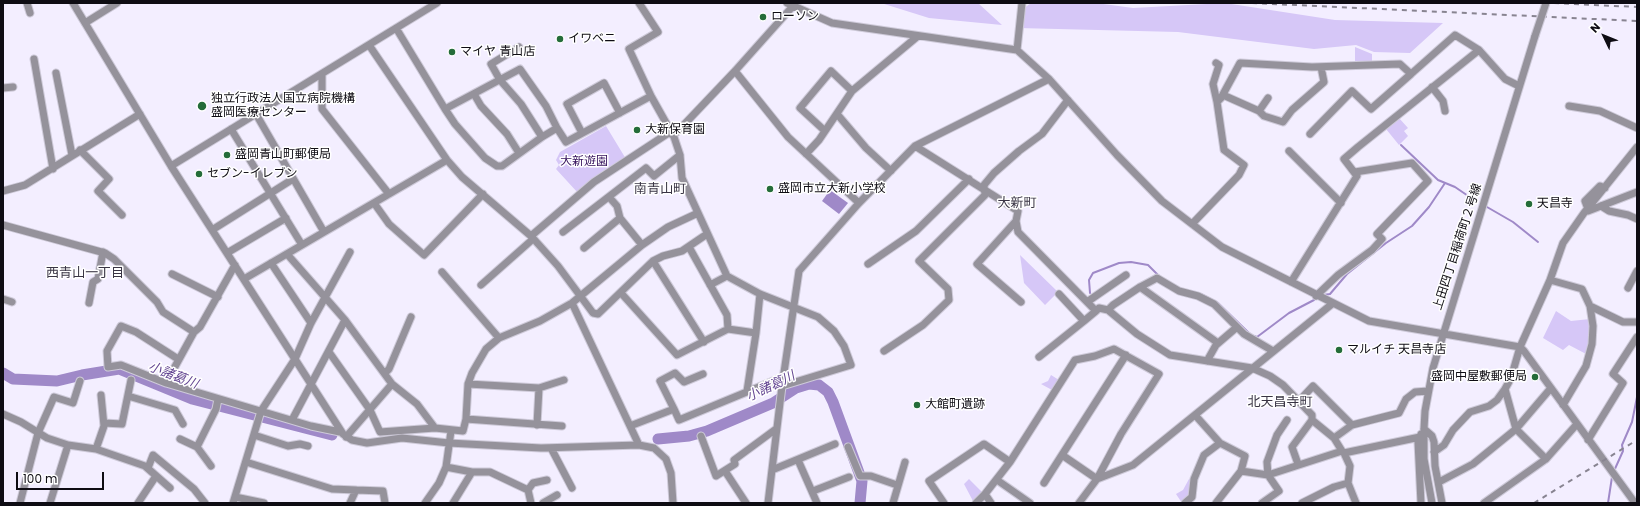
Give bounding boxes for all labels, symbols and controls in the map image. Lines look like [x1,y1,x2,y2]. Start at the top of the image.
place label: ローソン [771,10,819,24]
marker: ローソン [758,12,768,22]
north arrow [1584,16,1624,56]
text: N [1587,19,1604,36]
place label: イワベニ [568,32,616,46]
marker: イワベニ [555,34,565,44]
place label: マイヤ 青山店 [460,45,535,59]
marker: マイヤ 青山店 [447,47,457,57]
place label: 独立行政法人国立病院機構 盛岡医療センター [211,92,355,120]
marker: 独立行政法人国立病院機構 盛岡医療センター [196,100,208,112]
place label: 大新保育園 [645,123,705,137]
marker: 大新保育園 [632,125,642,135]
place label: 盛岡青山町郵便局 [235,148,331,162]
marker: 盛岡青山町郵便局 [222,150,232,160]
park label: 大新遊園 [560,155,608,169]
place label: セブン-イレブン [207,167,298,181]
marker: セブン-イレブン [194,169,204,179]
district label: 南青山町 [634,182,686,198]
place label: 盛岡市立大新小学校 [778,182,886,196]
street label: 上田四丁目稲荷町２号線 [1431,182,1485,312]
marker: 盛岡市立大新小学校 [765,184,775,194]
district label: 大新町 [998,196,1036,212]
place label: 天昌寺 [1537,197,1573,211]
marker: 天昌寺 [1524,199,1534,209]
district label: 西青山一丁目 [46,266,124,282]
place label: マルイチ 天昌寺店 [1347,343,1446,357]
marker: マルイチ 天昌寺店 [1334,345,1344,355]
water label: 小諸葛川 [146,359,200,393]
water label: 小諸葛川 [744,369,798,405]
place label: 盛岡中屋敷郵便局 [1431,370,1527,384]
marker: 盛岡中屋敷郵便局 [1530,372,1540,382]
district label: 北天昌寺町 [1248,395,1312,411]
place label: 大館町遺跡 [925,398,985,412]
marker: 大館町遺跡 [912,400,922,410]
scale bar [18,464,106,490]
text: 100 m [23,470,57,487]

